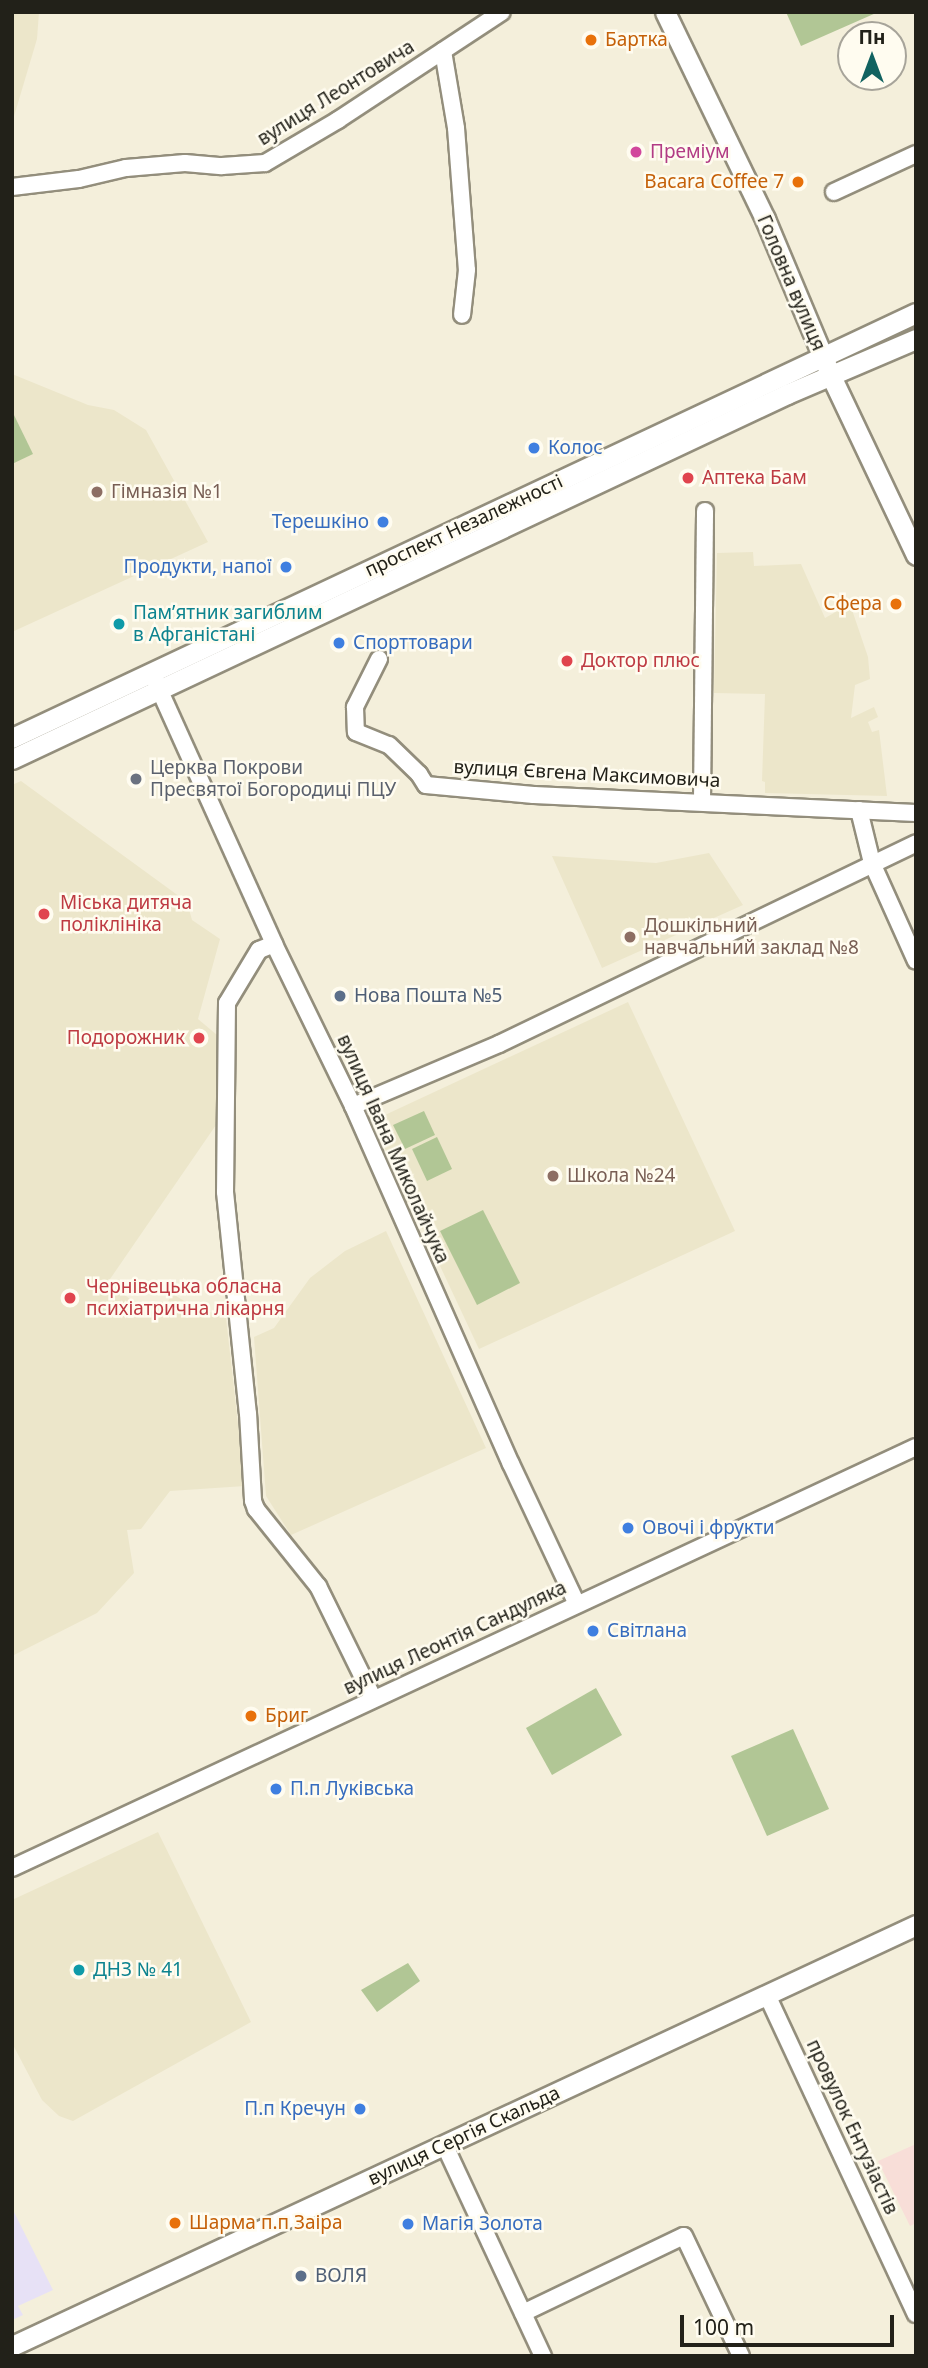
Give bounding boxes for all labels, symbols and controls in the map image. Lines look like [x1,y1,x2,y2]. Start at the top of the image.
north arrow [837,21,907,91]
text: Пн [859,24,885,50]
place label: Бартка [605,29,668,51]
marker: Бартка [583,32,599,48]
street label: вулиця Леонтовича [253,35,419,151]
place label: Преміум [650,141,730,163]
marker: Преміум [628,144,644,160]
place label: Bacara Coffee 7 [644,171,784,193]
marker: Bacara Coffee 7 [790,174,806,190]
street label: Головна вулиця [752,212,830,354]
place label: Колос [548,437,603,459]
marker: Колос [526,440,542,456]
place label: Аптека Бам [702,467,807,489]
street label: проспект Незалежності [361,470,567,582]
marker: Аптека Бам [680,470,696,486]
place label: Гімназія №1 [111,481,223,503]
marker: Гімназія №1 [89,484,105,500]
place label: Терешкіно [272,511,369,533]
marker: Терешкіно [375,514,391,530]
place label: Продукти, напої [124,556,272,578]
marker: Продукти, напої [278,559,294,575]
place label: Сфера [823,593,882,615]
marker: Сфера [888,596,904,612]
place label: Пам’ятник загиблим в Афганістані [133,602,323,646]
marker: Пам’ятник загиблим в Афганістані [111,616,127,632]
place label: Спорттовари [353,632,473,654]
marker: Спорттовари [331,635,347,651]
place label: Доктор плюс [581,650,700,672]
marker: Доктор плюс [559,653,575,669]
street label: вулиця Євгена Максимовича [453,756,721,792]
place label: Церква Покрови Пресвятої Богородиці ПЦУ [150,757,396,801]
marker: Церква Покрови Пресвятої Богородиці ПЦУ [128,771,144,787]
place label: Міська дитяча поліклініка [60,892,192,936]
marker: Міська дитяча поліклініка [34,904,54,924]
place label: Дошкільний навчальний заклад №8 [644,915,859,959]
marker: Дошкільний навчальний заклад №8 [622,929,638,945]
place label: Нова Пошта №5 [354,985,502,1007]
marker: Нова Пошта №5 [332,988,348,1004]
place label: Подорожник [67,1027,185,1049]
marker: Подорожник [191,1030,207,1046]
street label: вулиця Івана Миколайчука [332,1031,454,1267]
place label: Школа №24 [567,1165,675,1187]
marker: Школа №24 [545,1168,561,1184]
place label: Чернівецька обласна психіатрична лікарня [86,1276,285,1320]
marker: Чернівецька обласна психіатрична лікарня [60,1288,80,1308]
place label: Овочі і фрукти [642,1517,775,1539]
marker: Овочі і фрукти [620,1520,636,1536]
street label: вулиця Леонтія Сандуляка [340,1576,570,1700]
place label: Світлана [607,1620,687,1642]
marker: Світлана [585,1623,601,1639]
place label: Бриг [265,1705,308,1727]
marker: Бриг [243,1708,259,1724]
place label: П.п Луківська [290,1778,414,1800]
marker: П.п Луківська [268,1781,284,1797]
place label: ДНЗ № 41 [93,1959,183,1981]
marker: ДНЗ № 41 [71,1962,87,1978]
street label: провулок Ентузіастів [801,2036,903,2218]
street label: вулиця Сергія Скальда [364,2081,564,2191]
place label: П.п Кречун [244,2098,346,2120]
marker: П.п Кречун [352,2101,368,2117]
place label: Шарма п.п Заіра [189,2212,342,2234]
place label: Магія Золота [422,2213,543,2235]
marker: Шарма п.п Заіра [167,2215,183,2231]
marker: Магія Золота [400,2216,416,2232]
place label: ВОЛЯ [315,2265,367,2287]
marker: ВОЛЯ [293,2268,309,2284]
scale bar [683,2302,897,2346]
text: 100 m [693,2313,754,2341]

